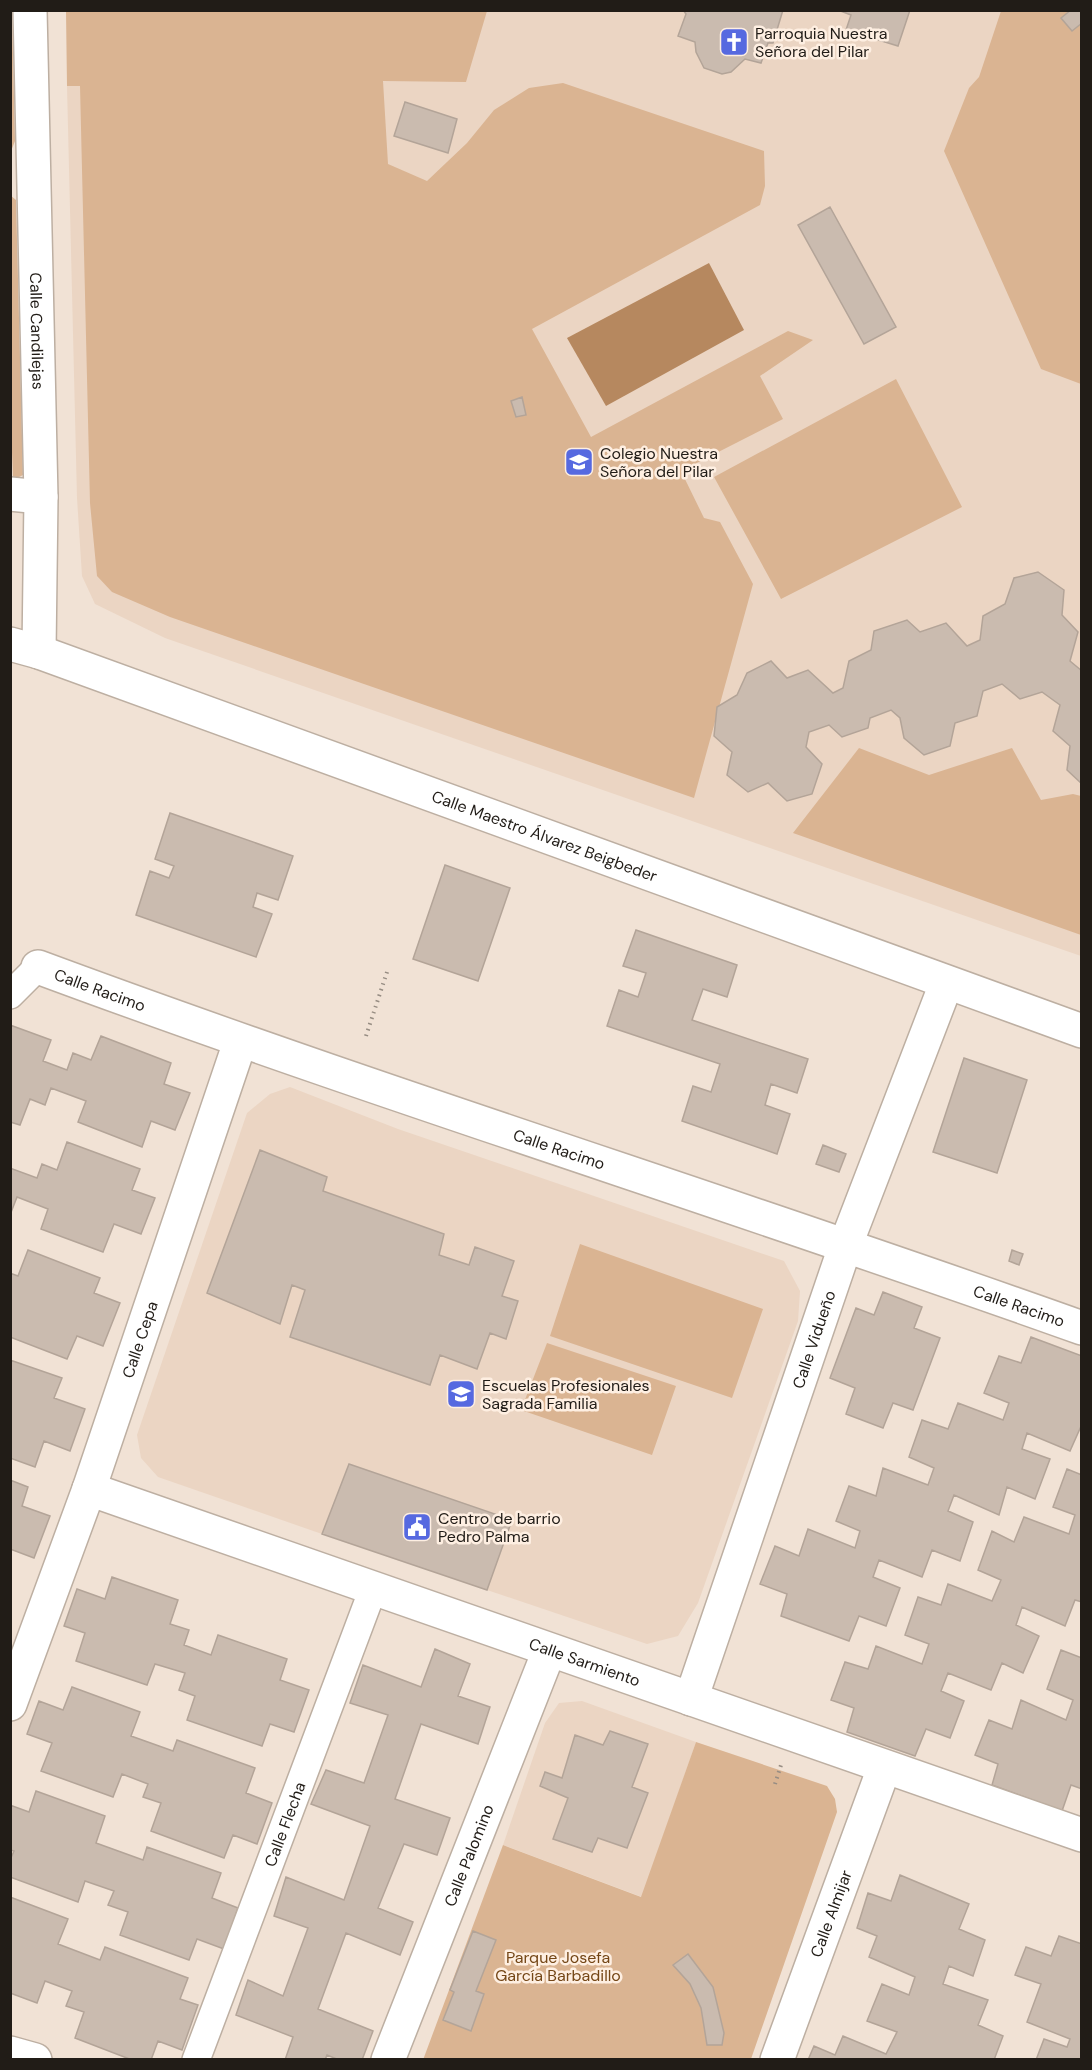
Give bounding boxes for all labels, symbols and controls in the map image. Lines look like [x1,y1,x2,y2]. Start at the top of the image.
place label: Parroquia Nuestra Señora del Pilar [755,23,888,62]
church icon: Parroquia Nuestra Señora del Pilar [718,26,750,58]
street label: Calle Candilejas [25,272,49,390]
place label: Colegio Nuestra Señora del Pilar [600,443,718,482]
school or university icon: Colegio Nuestra Señora del Pilar [563,446,595,478]
street label: Calle Maestro Álvarez Beigbeder [429,786,660,887]
street label: Calle Racimo [51,964,148,1016]
street label: Calle Racimo [510,1124,608,1175]
street label: Calle Racimo [970,1280,1068,1332]
street label: Calle Vidueño [788,1288,840,1391]
street label: Calle Cepa [117,1298,163,1381]
place label: Escuelas Profesionales Sagrada Familia [482,1375,650,1414]
school or university icon: Escuelas Profesionales Sagrada Familia [445,1378,477,1410]
place label: Centro de barrio Pedro Palma [438,1508,561,1547]
public building icon: Centro de barrio Pedro Palma [401,1511,433,1543]
street label: Calle Sarmiento [526,1633,643,1691]
street label: Calle Flecha [260,1779,311,1870]
street label: Calle Palomino [439,1801,499,1910]
street label: Calle Almijar [806,1867,857,1960]
park label: Parque Josefa García Barbadillo [495,1947,621,1986]

